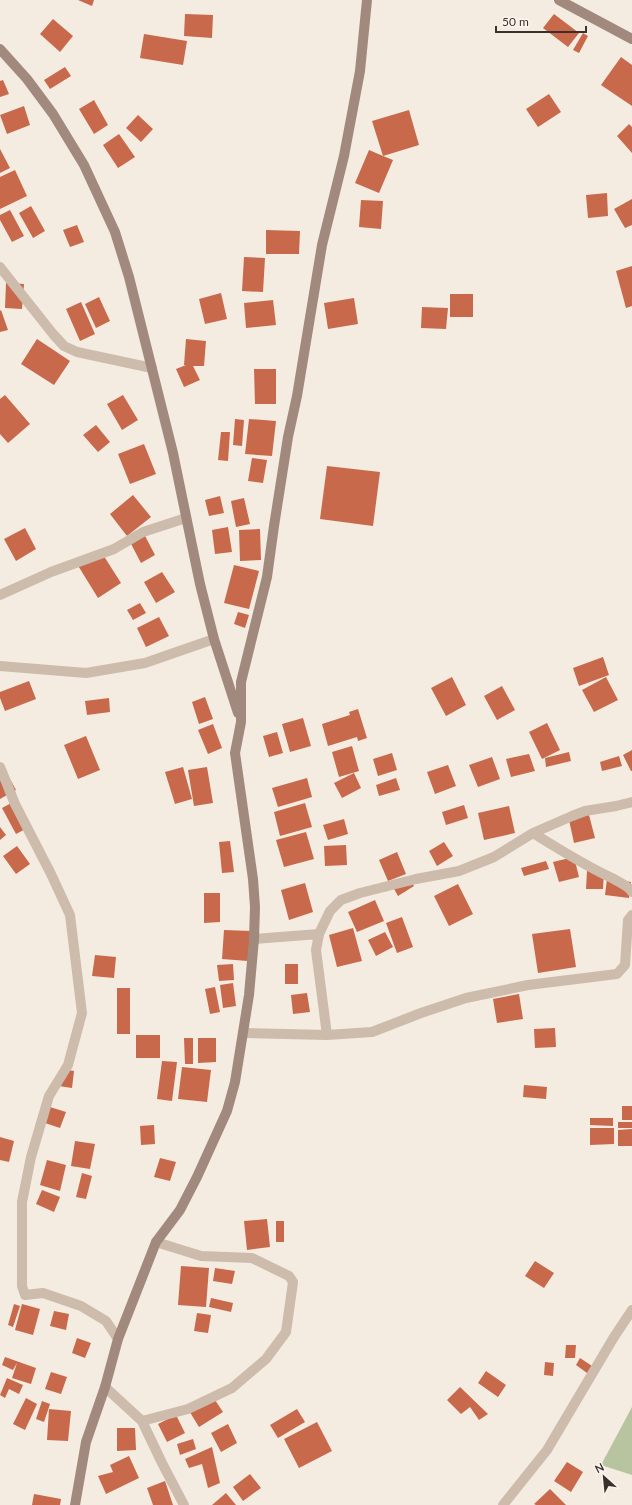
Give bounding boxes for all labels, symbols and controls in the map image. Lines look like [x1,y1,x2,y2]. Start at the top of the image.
scale bar [496,8,586,34]
text: 50 m [502,14,529,29]
north arrow [584,1457,624,1497]
text: N [593,1460,606,1475]

